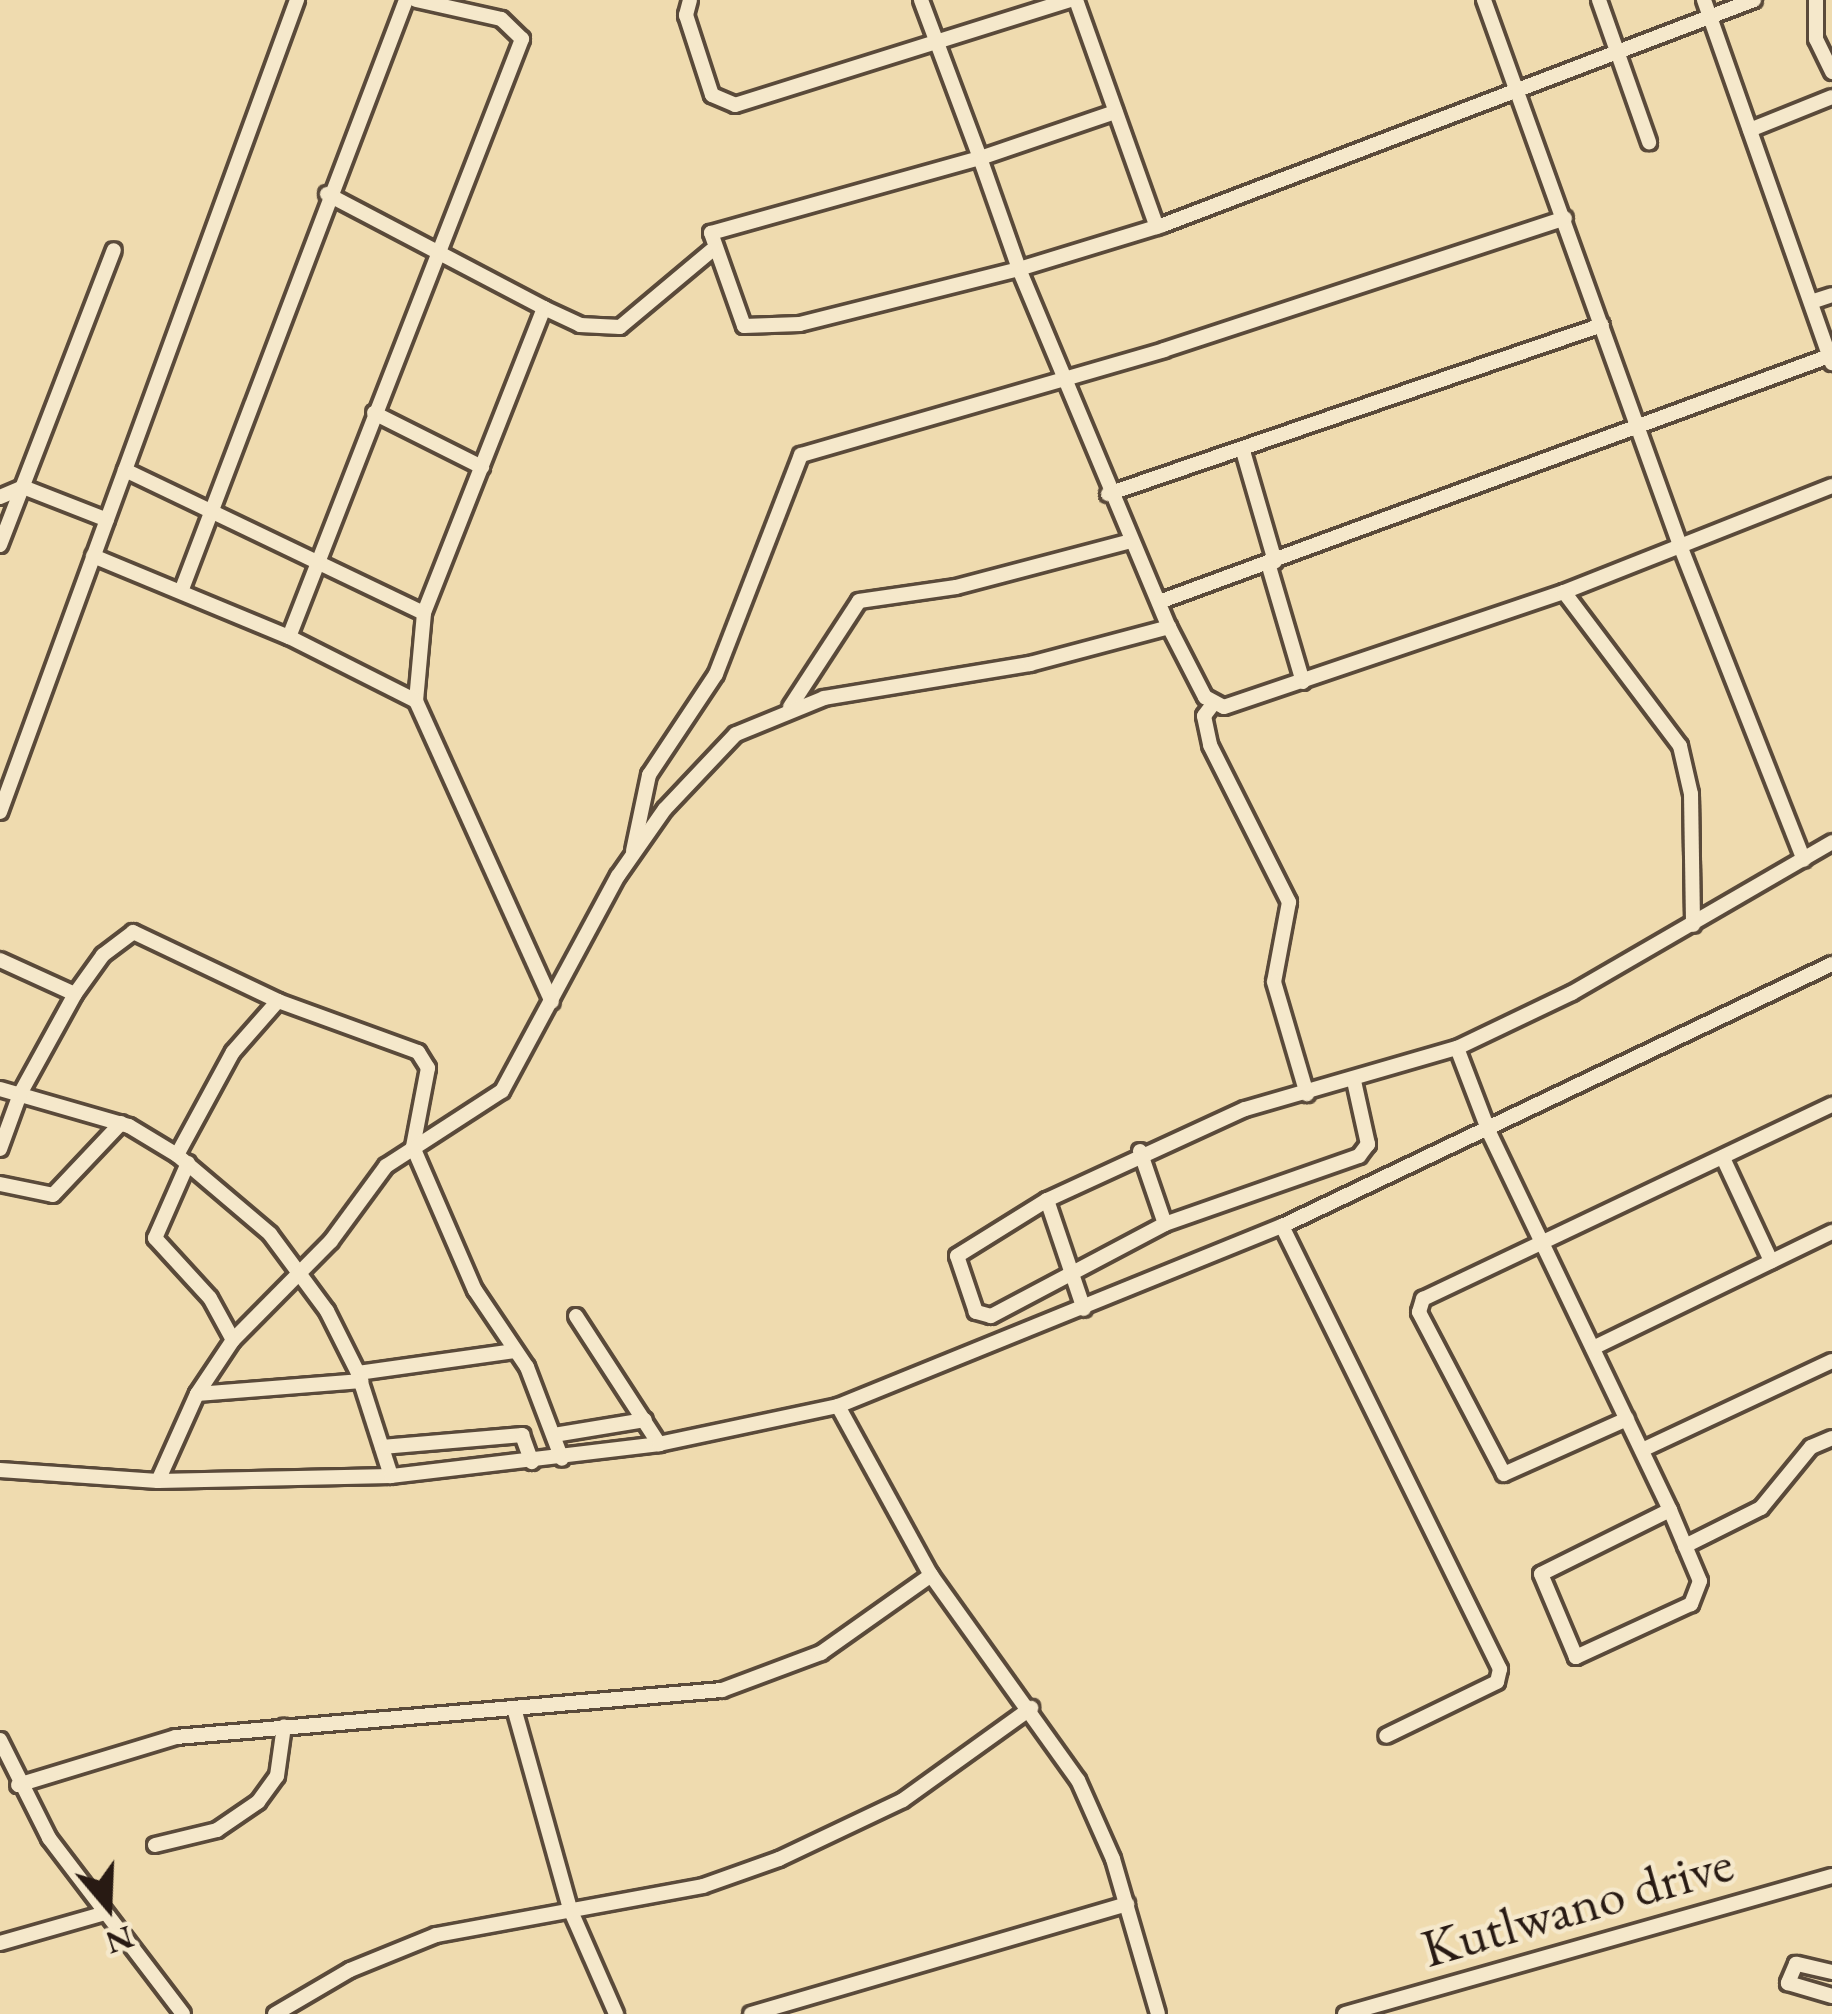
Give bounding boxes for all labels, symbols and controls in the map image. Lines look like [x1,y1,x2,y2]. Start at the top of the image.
street label: Kutlwano drive [1414,1830,1740,1980]
north arrow [48,1846,168,1966]
text: N [100,1916,140,1965]

